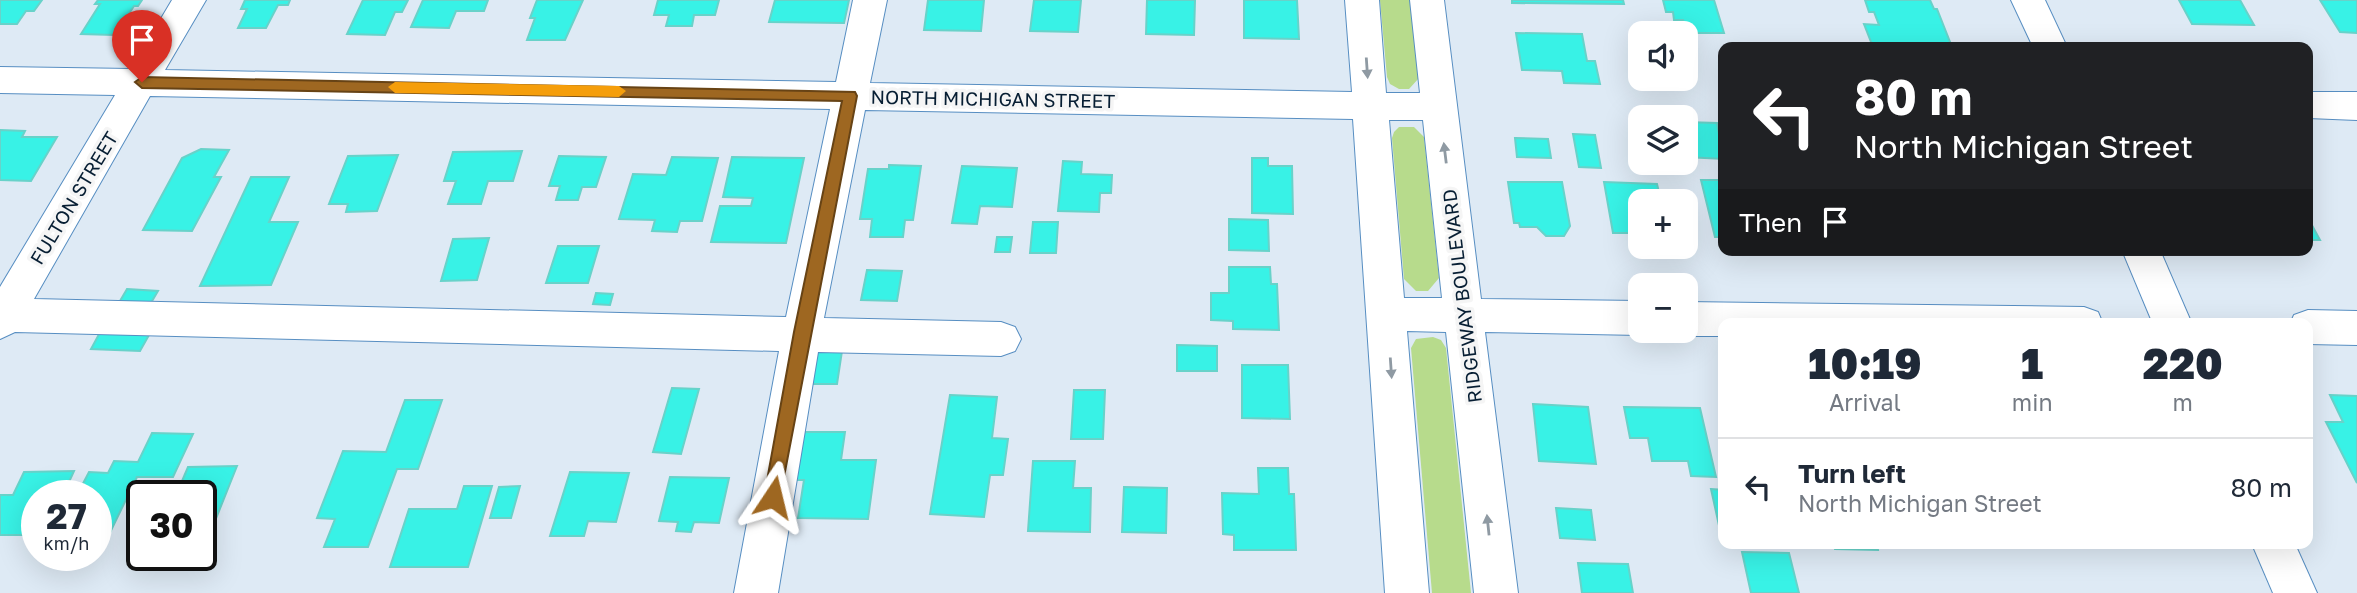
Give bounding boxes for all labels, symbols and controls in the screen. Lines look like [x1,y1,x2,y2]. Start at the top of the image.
pin [112,10,172,82]
icon: arrive [123,21,161,59]
map controls [1628,21,1698,343]
button: sound [1628,21,1698,91]
one-way arrow [1362,57,1373,79]
text: 80 m [1854,67,1972,126]
icon: left [1739,70,1830,161]
street label: NORTH MICHIGAN STREET [871,85,1116,112]
button: layers [1628,105,1698,175]
street label: FULTON STREET [25,127,122,268]
text: North Michigan Street [1854,127,2193,165]
one-way arrow [1439,142,1450,164]
street label: RIDGEWAY BOULEVARD [1437,188,1486,404]
button: + [1628,189,1698,259]
icon: arrive [1816,203,1854,241]
text: Then [1739,207,1802,238]
button: − [1628,273,1698,343]
text: 10:19 [1808,338,1922,388]
text: 1 [2021,338,2043,388]
text: 220 [2143,338,2223,388]
one-way arrow [1386,357,1397,379]
text: Arrival [1829,388,1901,416]
text: min [2012,388,2053,416]
text: m [2173,388,2193,416]
text: Turn left [1798,458,1906,489]
position arrow [736,460,810,534]
icon: left [1739,468,1777,506]
text: 80 m [2231,472,2292,503]
speed limit sign: 30 [126,480,217,571]
text: North Michigan Street [1798,489,2042,517]
text: 27 [46,495,87,537]
one-way arrow [1482,514,1493,536]
text: km/h [44,532,89,554]

